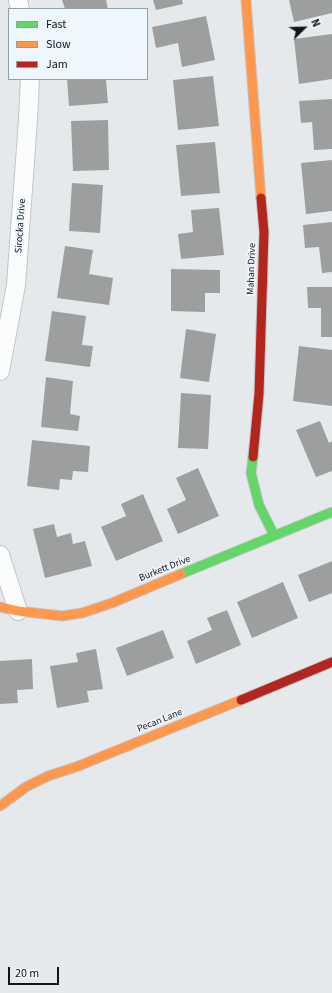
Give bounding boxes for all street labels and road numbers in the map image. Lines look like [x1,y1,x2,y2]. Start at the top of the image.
street label: Sirocka Drive [13,198,29,254]
street label: Mahan Drive [245,243,259,295]
street label: Burkett Drive [137,553,193,585]
street label: Pecan Lane [136,707,184,735]

